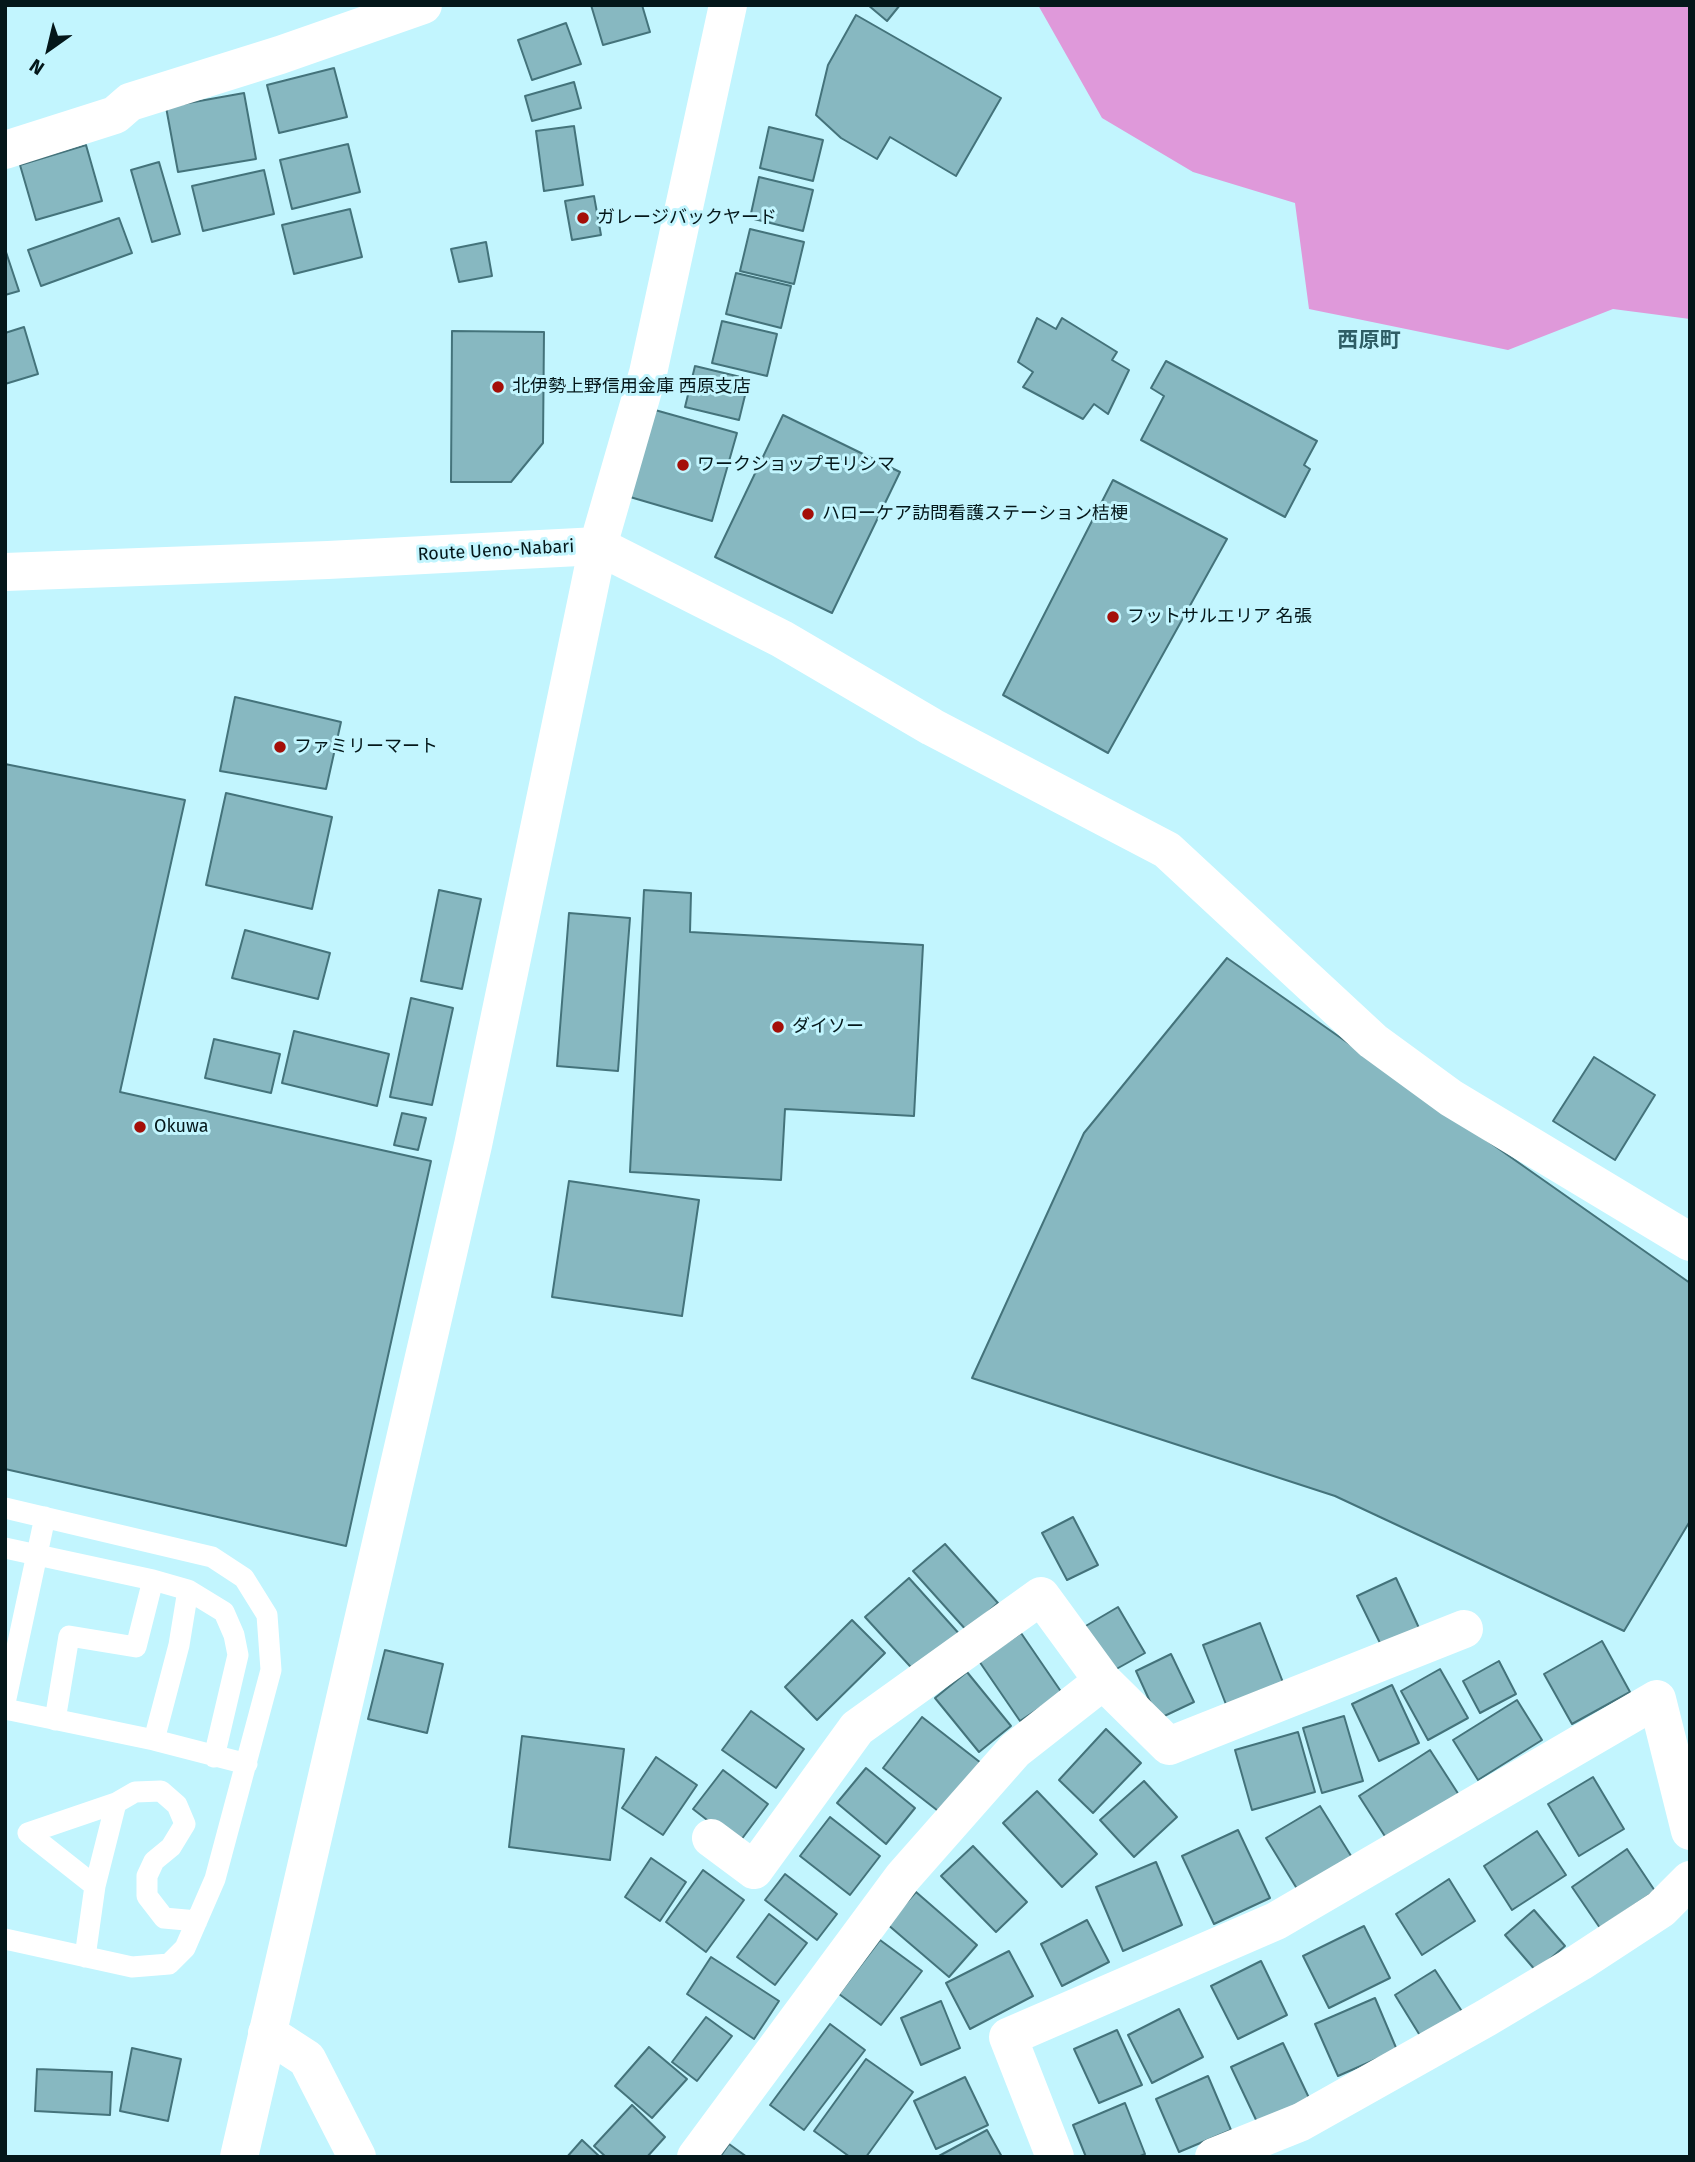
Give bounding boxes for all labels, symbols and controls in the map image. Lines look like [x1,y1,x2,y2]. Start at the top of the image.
north arrow [14,14,84,84]
text: N [25,54,49,80]
place label: ガレージバックヤード [597,207,777,229]
marker: ガレージバックヤード [575,210,591,226]
district label: 西原町 [1338,328,1400,354]
place label: 北伊勢上野信用金庫 西原支店 [512,376,751,398]
marker: 北伊勢上野信用金庫 西原支店 [490,379,506,395]
place label: ワークショップモリシマ [697,454,895,476]
marker: ワークショップモリシマ [675,457,691,473]
place label: ハローケア訪問看護ステーション桔梗 [822,503,1128,525]
marker: ハローケア訪問看護ステーション桔梗 [800,506,816,522]
street label: Route Ueno-Nabari [417,536,575,566]
place label: フットサルエリア 名張 [1127,606,1312,628]
marker: フットサルエリア 名張 [1105,609,1121,625]
place label: ファミリーマート [294,736,438,758]
marker: ファミリーマート [272,739,288,755]
place label: ダイソー [792,1016,864,1038]
marker: ダイソー [770,1019,786,1035]
place label: Okuwa [154,1116,209,1138]
marker: Okuwa [132,1119,148,1135]

